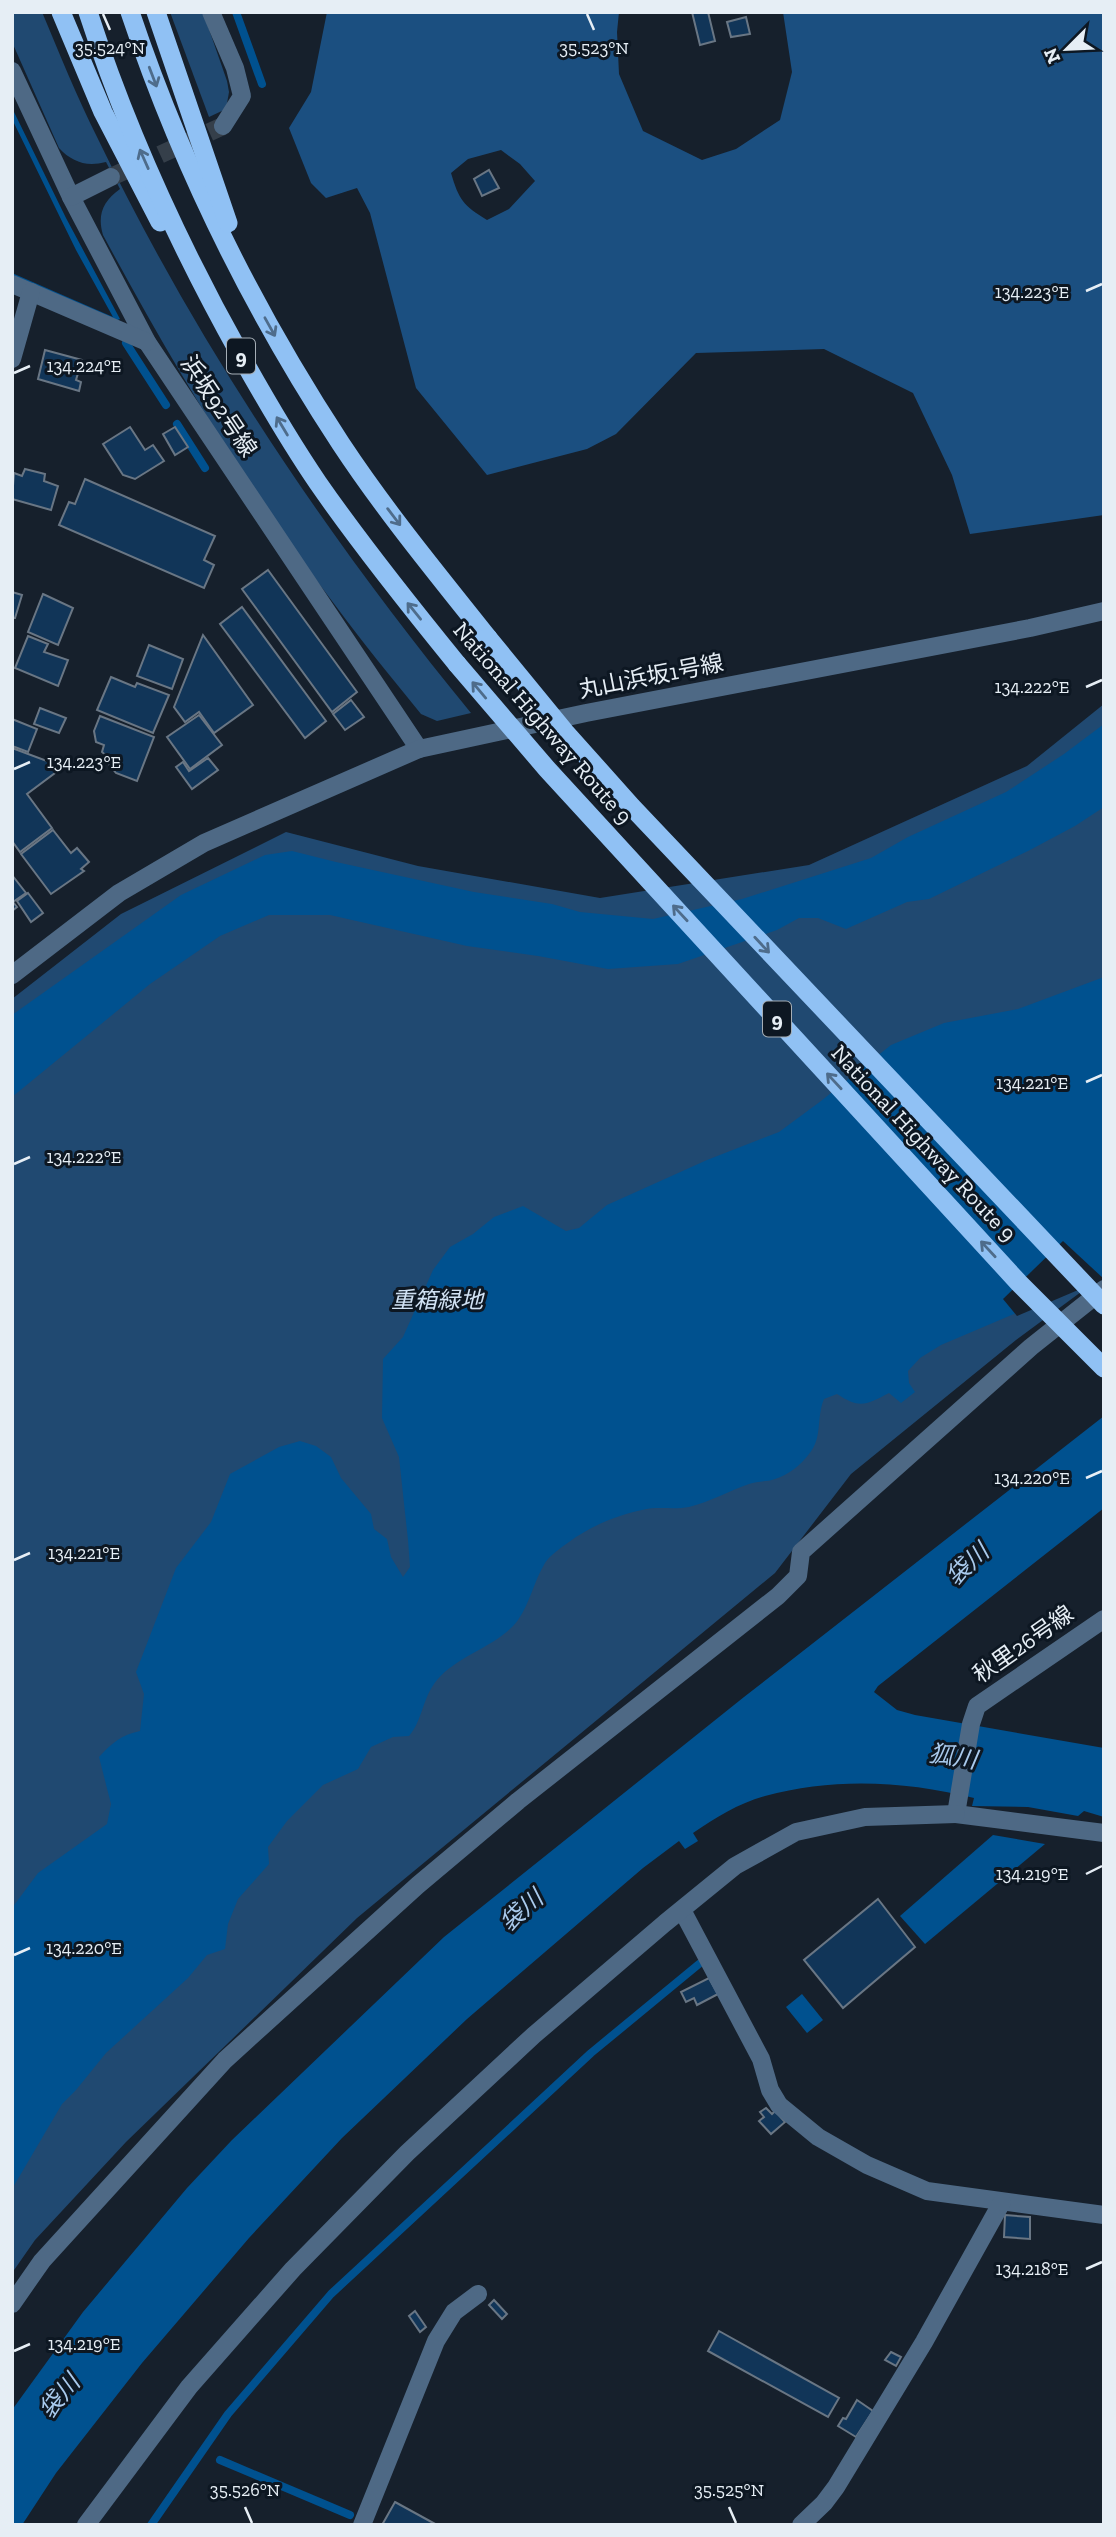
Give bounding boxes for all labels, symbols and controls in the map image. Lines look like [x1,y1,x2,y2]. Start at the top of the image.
north arrow [1032,14,1102,84]
text: 35.524°N [75,37,145,59]
text: 35.523°N [559,37,629,59]
text: N [1038,44,1065,67]
one-way arrow [147,65,160,87]
one-way arrow [137,148,150,170]
text: 134.223°E [995,281,1069,303]
one-way arrow [263,316,277,336]
road number: 9 [227,338,255,374]
street label: 浜坂92号線 [175,350,263,462]
text: 134.224°E [47,355,121,377]
one-way arrow [274,416,288,436]
one-way arrow [386,508,401,526]
one-way arrow [406,602,421,620]
street label: National Highway Route 9 [448,616,638,830]
street label: 丸山浜坂1号線 [576,648,726,704]
text: 134.222°E [995,676,1069,698]
one-way arrow [471,681,487,699]
text: 134.223°E [47,751,121,773]
one-way arrow [672,904,688,922]
one-way arrow [753,936,770,953]
road number: 9 [763,1002,791,1036]
street label: National Highway Route 9 [825,1039,1023,1247]
one-way arrow [826,1072,842,1090]
text: 134.221°E [996,1072,1068,1094]
text: 134.222°E [47,1146,121,1168]
one-way arrow [979,1241,996,1258]
park label: 重箱緑地 [391,1286,485,1314]
text: 134.220°E [994,1467,1070,1489]
water label: 袋川 [940,1535,997,1591]
text: 134.221°E [48,1542,120,1564]
street label: 秋里26号線 [967,1599,1079,1689]
water label: 狐川 [927,1738,982,1775]
text: 134.219°E [996,1863,1068,1885]
water label: 袋川 [493,1881,551,1937]
text: 134.220°E [46,1937,122,1959]
text: 134.218°E [996,2258,1068,2280]
text: 134.219°E [48,2333,120,2355]
water label: 袋川 [32,2366,87,2424]
text: 35.526°N [210,2479,280,2501]
text: 35.525°N [694,2479,764,2501]

